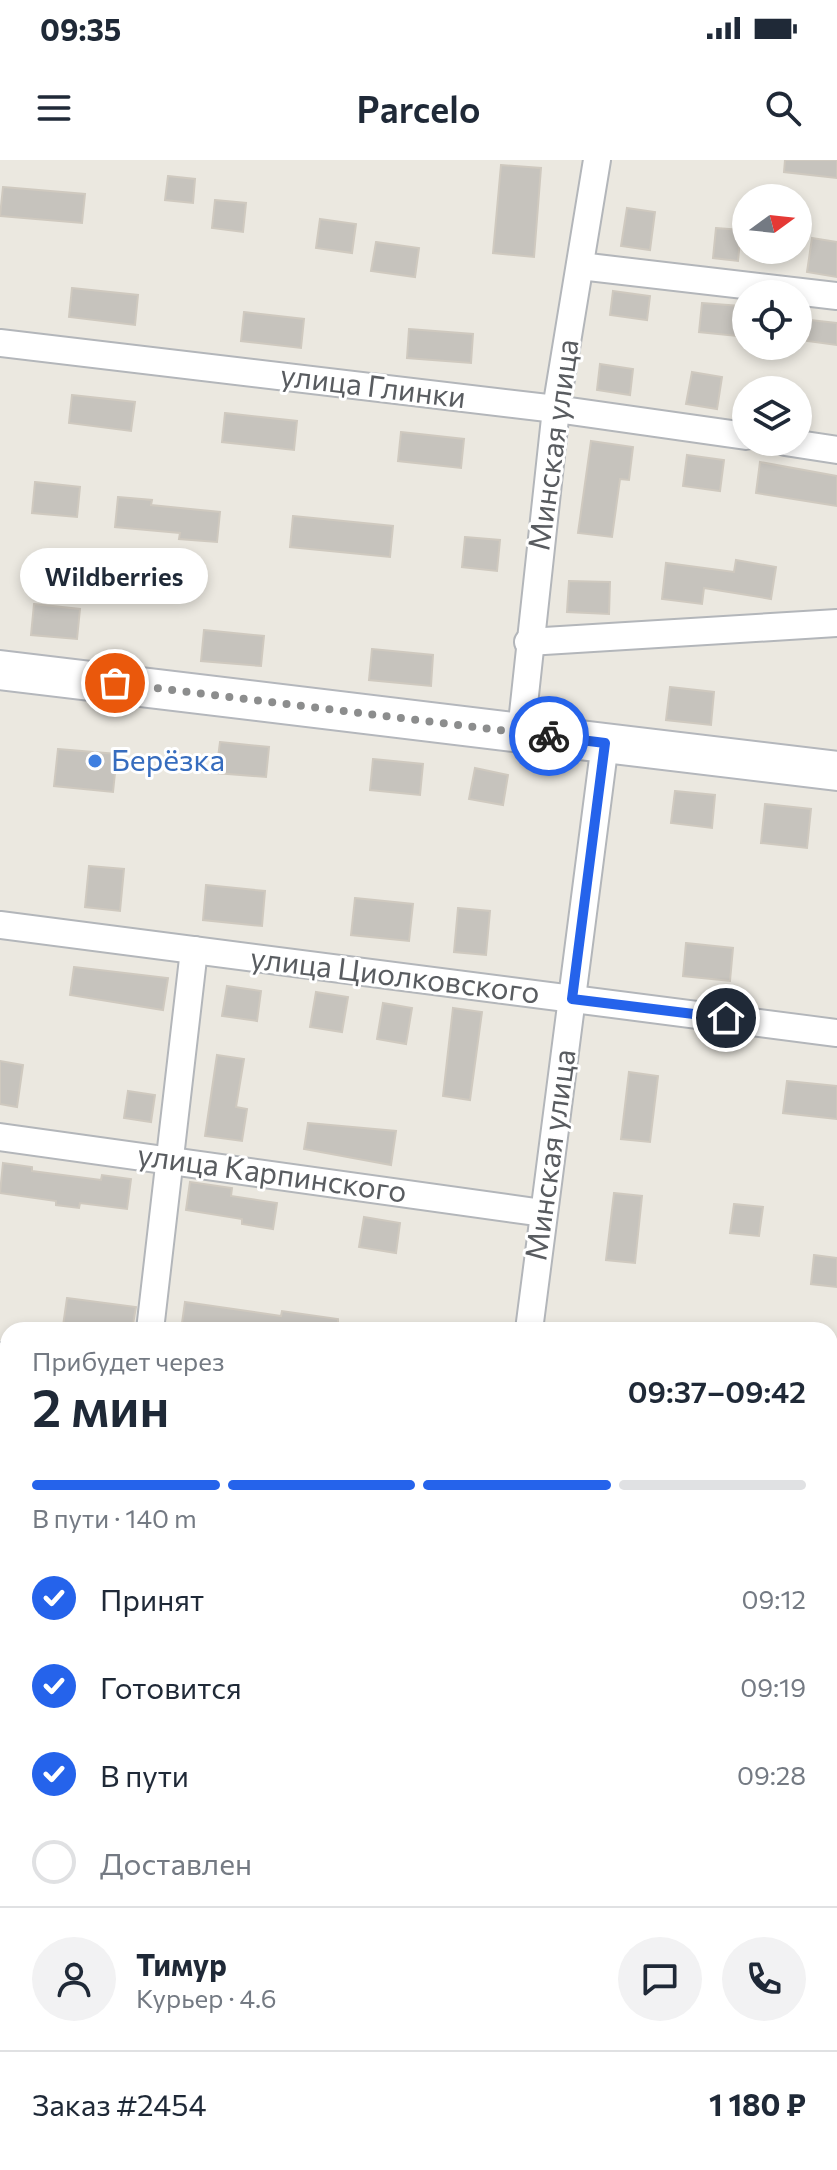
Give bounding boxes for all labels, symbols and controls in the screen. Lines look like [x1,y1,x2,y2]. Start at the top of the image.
text: 09:35 [40,10,121,47]
icon: menu [32,86,76,130]
text: Parcelo [357,86,480,130]
icon: search [761,86,805,130]
north arrow [732,184,812,264]
map controls [732,184,812,456]
button: locate [732,280,812,360]
street label: Минская улица [518,337,585,553]
street label: улица Глинки [278,355,468,414]
button: layers [732,376,812,456]
callout: Wildberries [21,547,209,603]
text: Wildberries [44,560,184,591]
pin [81,649,149,717]
icon: bag [93,661,137,705]
courier [509,696,589,776]
icon: bike [527,714,571,758]
place label: Берёзка [111,740,225,777]
marker: Берёзка [86,752,104,770]
street label: улица Циолковского [249,937,542,1010]
pin [692,984,760,1052]
icon: home [704,996,748,1040]
street label: Минская улица [515,1047,582,1263]
street label: улица Карпинского [135,1134,409,1209]
text: Прибудет через [32,1345,225,1376]
text: 09:37–09:42 [628,1372,806,1409]
text: 2 мин [32,1374,169,1438]
text: В пути · 140 m [32,1502,197,1533]
icon: check [32,1576,76,1620]
text: Принят [100,1580,204,1617]
text: 09:12 [742,1583,806,1614]
icon: check [32,1664,76,1708]
text: Готовится [100,1668,242,1705]
text: 09:19 [740,1671,806,1702]
icon: check [32,1752,76,1796]
text: В пути [100,1756,189,1793]
text: 09:28 [737,1759,806,1790]
text: Доставлен [100,1844,252,1881]
button: person [32,1937,116,2021]
button: chat [618,1937,702,2021]
button: phone [722,1937,806,2021]
text: Тимур [136,1945,227,1982]
text: Курьер · 4.6 [136,1982,276,2013]
text: Заказ #2454 [32,2085,206,2122]
text: 1 180 ₽ [709,2085,806,2122]

